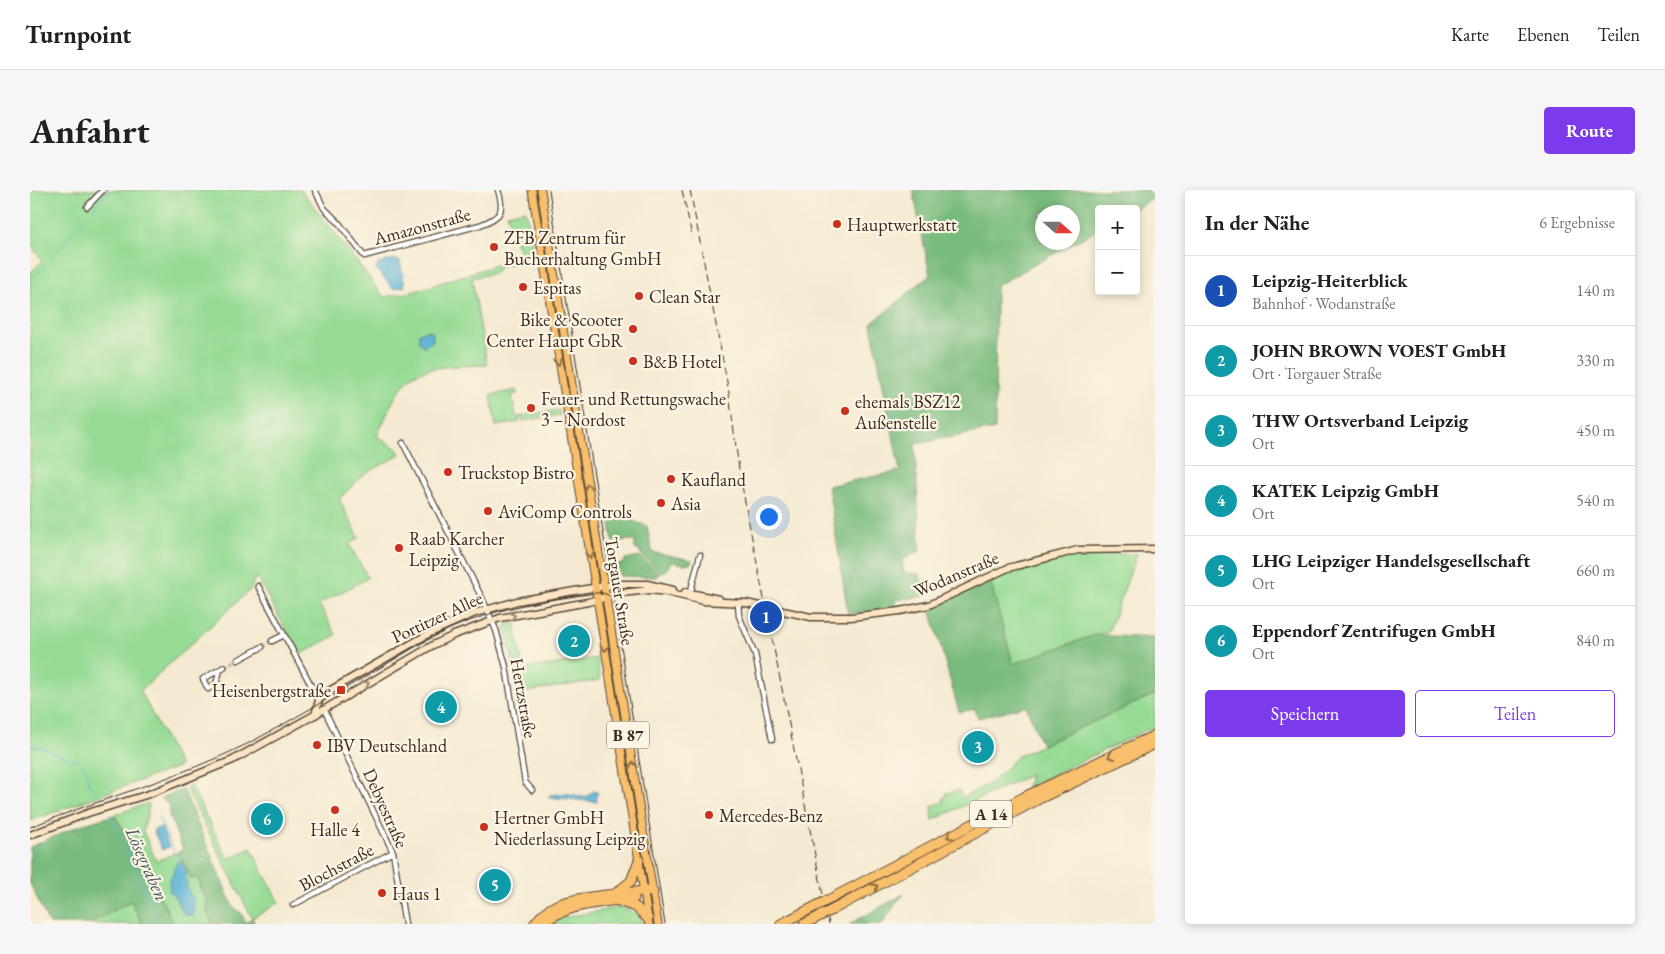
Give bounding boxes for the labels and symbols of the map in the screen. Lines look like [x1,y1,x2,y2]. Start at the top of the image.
street label: Amazonstraße [370,202,473,250]
north arrow [1035,205,1080,250]
place label: Hauptwerkstatt [847,213,957,236]
marker: Hauptwerkstatt [831,218,843,230]
place label: ZFB Zentrum für Bucherhaltung GmbH [504,226,662,270]
marker: ZFB Zentrum für Bucherhaltung GmbH [488,241,500,253]
place label: Espitas [533,276,582,299]
marker: Espitas [517,281,529,293]
place label: Clean Star [649,285,721,308]
marker: Clean Star [633,290,645,302]
place label: Bike & Scooter Center Haupt GbR [486,308,623,352]
marker: Bike & Scooter Center Haupt GbR [627,323,639,335]
place label: B&B Hotel [643,350,722,373]
marker: B&B Hotel [627,355,639,367]
one-way arrow [553,358,563,366]
place label: Feuer- und Rettungswache 3 – Nordost [541,387,726,431]
place label: ehemals BSZ12 Außenstelle [854,390,961,434]
marker: Feuer- und Rettungswache 3 – Nordost [525,402,537,414]
marker: ehemals BSZ12 Außenstelle [839,405,851,417]
place label: Truckstop Bistro [458,461,574,484]
marker: Truckstop Bistro [442,466,454,478]
place label: Kaufland [681,468,747,491]
marker: Kaufland [665,473,677,485]
one-way arrow [583,482,594,490]
place label: Asia [670,492,702,515]
marker: Asia [655,497,667,509]
place label: AviComp Controls [497,500,632,523]
your location [756,504,782,530]
marker: AviComp Controls [482,505,494,517]
place label: Raab Karcher Leipzig [409,527,504,571]
street label: Torgauer Straße [600,535,640,647]
marker: Raab Karcher Leipzig [393,542,405,554]
street label: Wodanstraße [910,546,1002,602]
one-way arrow [584,551,595,559]
street label: Portitzer Allee [388,586,486,648]
pin: 1 [750,598,782,636]
one-way arrow [508,611,517,621]
pin: 2 [558,622,590,660]
one-way arrow [599,644,609,653]
street label: Hertzstraße [506,656,542,740]
place label: Heisenbergstraße [212,679,331,702]
one-way arrow [361,681,370,691]
marker: Heisenbergstraße [335,684,347,696]
pin: 4 [425,688,457,726]
road number: B 87 [607,722,649,748]
pin: 3 [962,728,994,766]
place label: IBV Deutschland [327,734,448,757]
marker: IBV Deutschland [311,739,323,751]
one-way arrow [1107,749,1116,760]
one-way arrow [628,760,638,769]
street label: Debyestraße [358,765,414,851]
pin: 6 [251,800,283,838]
road number: A 14 [970,800,1012,828]
marker: Halle 4 [329,804,341,816]
place label: Mercedes-Benz [719,804,823,827]
place label: Hertner GmbH Niederlassung Leipzig [494,806,645,850]
marker: Mercedes-Benz [703,809,715,821]
place label: Halle 4 [310,818,360,841]
marker: Hertner GmbH Niederlassung Leipzig [478,821,490,833]
water label: Lösegraben [119,822,174,905]
one-way arrow [946,830,955,840]
street label: Blochstraße [295,838,377,896]
pin: 5 [479,866,511,904]
place label: Haus 1 [392,882,441,905]
one-way arrow [869,883,878,893]
marker: Haus 1 [376,887,388,899]

